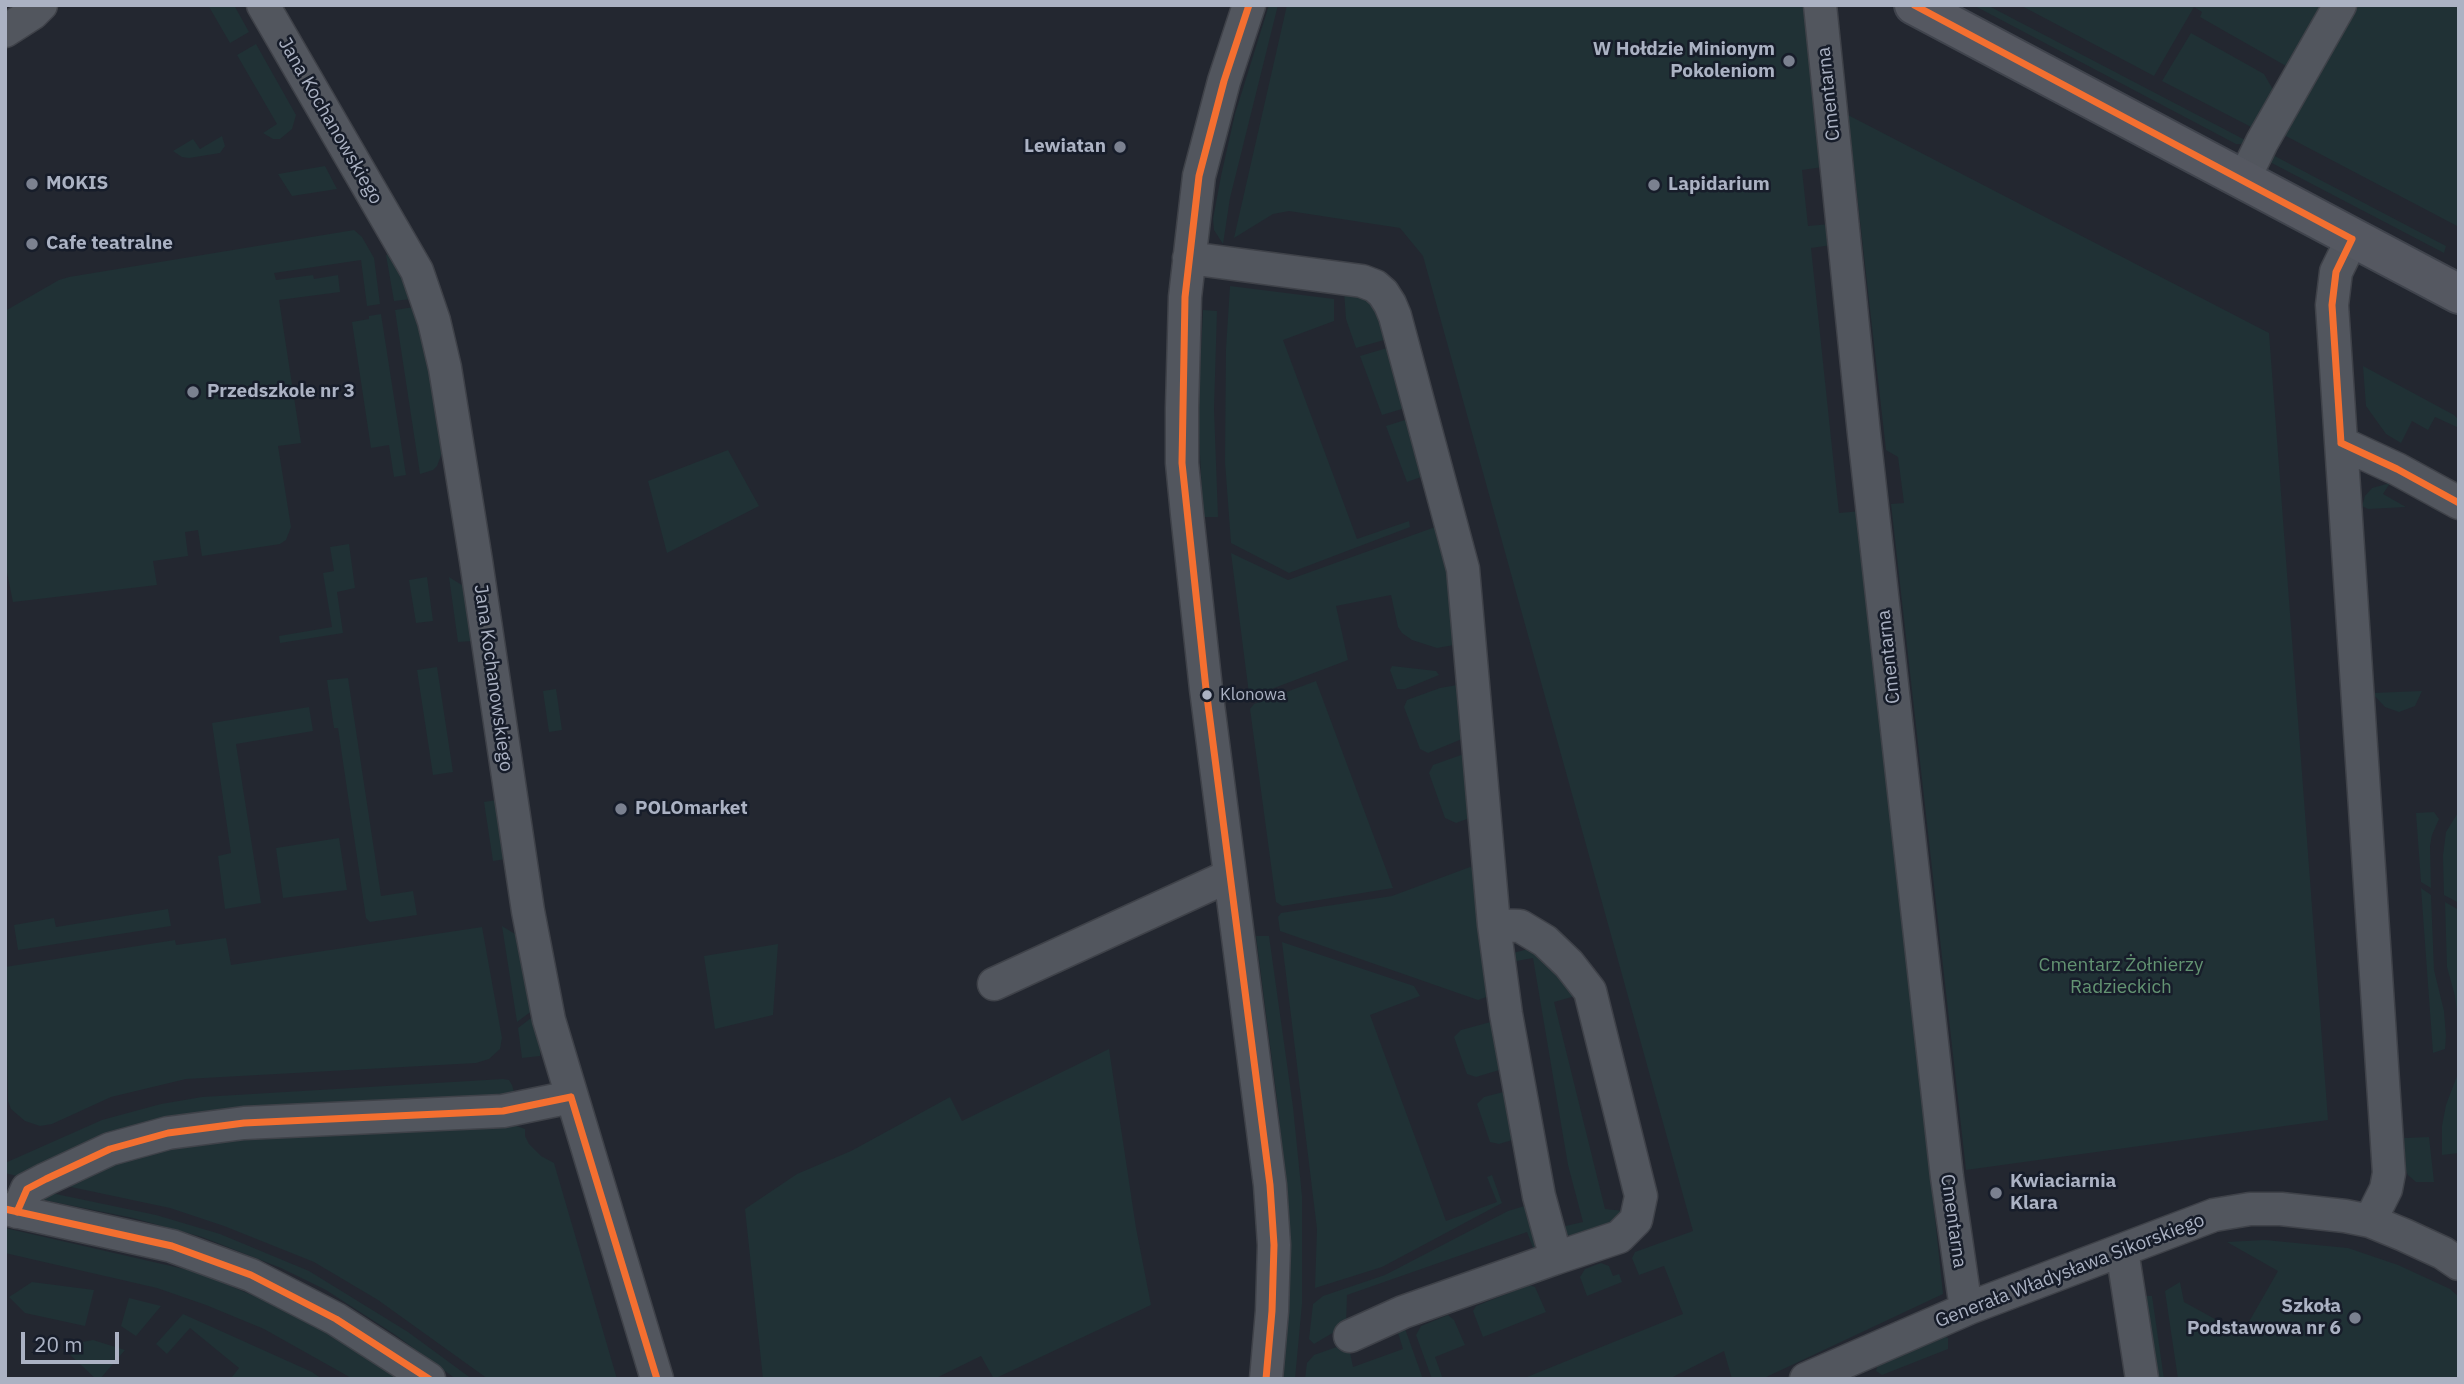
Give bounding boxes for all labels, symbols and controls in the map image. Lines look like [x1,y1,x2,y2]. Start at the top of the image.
street label: Jana Kochanowskiego [273,34,387,208]
place label: W Hołdzie Minionym Pokoleniom [1593,39,1775,83]
street label: Cmentarna [1813,46,1845,142]
marker: W Hołdzie Minionym Pokoleniom [1781,53,1797,69]
place label: Lewiatan [1024,136,1106,158]
marker: Lewiatan [1112,139,1128,155]
place label: MOKIS [46,173,108,195]
place label: Lapidarium [1668,174,1770,196]
marker: MOKIS [24,176,40,192]
marker: Lapidarium [1646,177,1662,193]
place label: Cafe teatralne [46,233,173,255]
marker: Cafe teatralne [24,236,40,252]
place label: Przedszkole nr 3 [207,381,355,403]
marker: Przedszkole nr 3 [185,384,201,400]
street label: Jana Kochanowskiego [469,583,517,773]
street label: Cmentarna [1873,609,1905,705]
place label: Klonowa [1220,685,1286,705]
marker: Klonowa [1200,688,1214,702]
place label: POLOmarket [635,798,748,820]
marker: POLOmarket [613,801,629,817]
park label: Cmentarz Żołnierzy Radzieckich [2039,955,2203,999]
place label: Kwiaciarnia Klara [2010,1171,2116,1215]
street label: Cmentarna [1935,1173,1971,1269]
marker: Kwiaciarnia Klara [1988,1185,2004,1201]
street label: Generała Władysława Sikorskiego [1932,1209,2208,1333]
place label: Szkoła Podstawowa nr 6 [2187,1296,2341,1340]
marker: Szkoła Podstawowa nr 6 [2347,1310,2363,1326]
scale bar [24,1318,122,1362]
text: 20 m [34,1330,83,1358]

